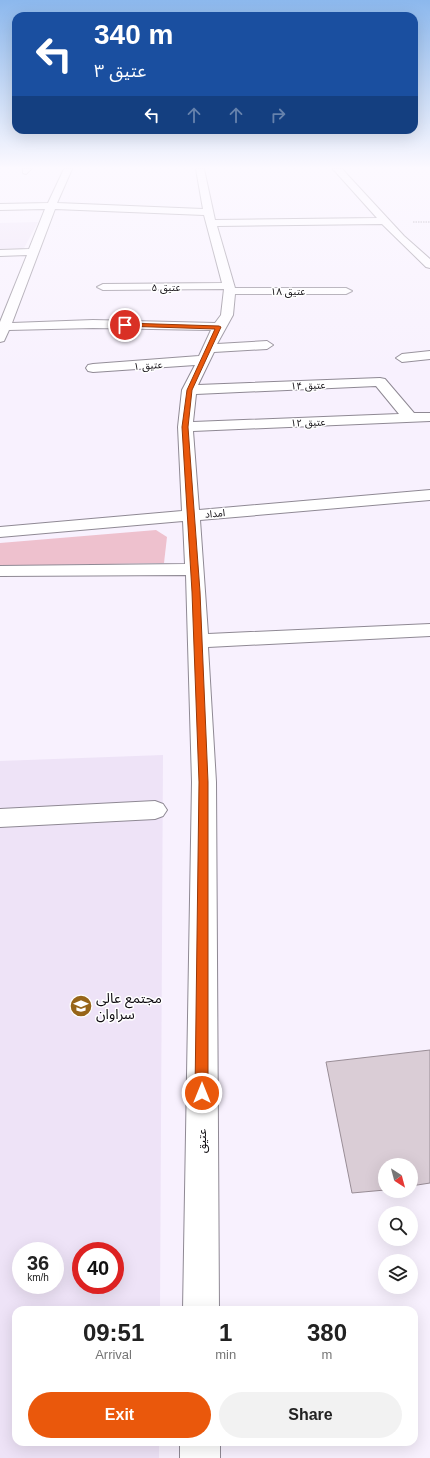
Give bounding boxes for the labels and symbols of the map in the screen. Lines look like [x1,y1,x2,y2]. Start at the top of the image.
street label: عتیق ۵ [151,282,181,294]
street label: عتیق ۱۸ [271,286,305,298]
pin [108,308,142,342]
street label: عتیق ۱ [133,359,163,373]
street label: عتیق ۱۴ [290,379,326,393]
street label: عتیق ۱۲ [290,416,326,430]
street label: امداد [205,507,226,520]
place label: مجتمع عالی سراوان [96,990,162,1023]
school or university icon: مجتمع عالی سراوان [68,993,94,1019]
position arrow [181,1072,223,1114]
street label: عتیق [195,1129,210,1153]
north arrow [378,1158,418,1198]
speed limit sign: 40 [72,1242,124,1294]

